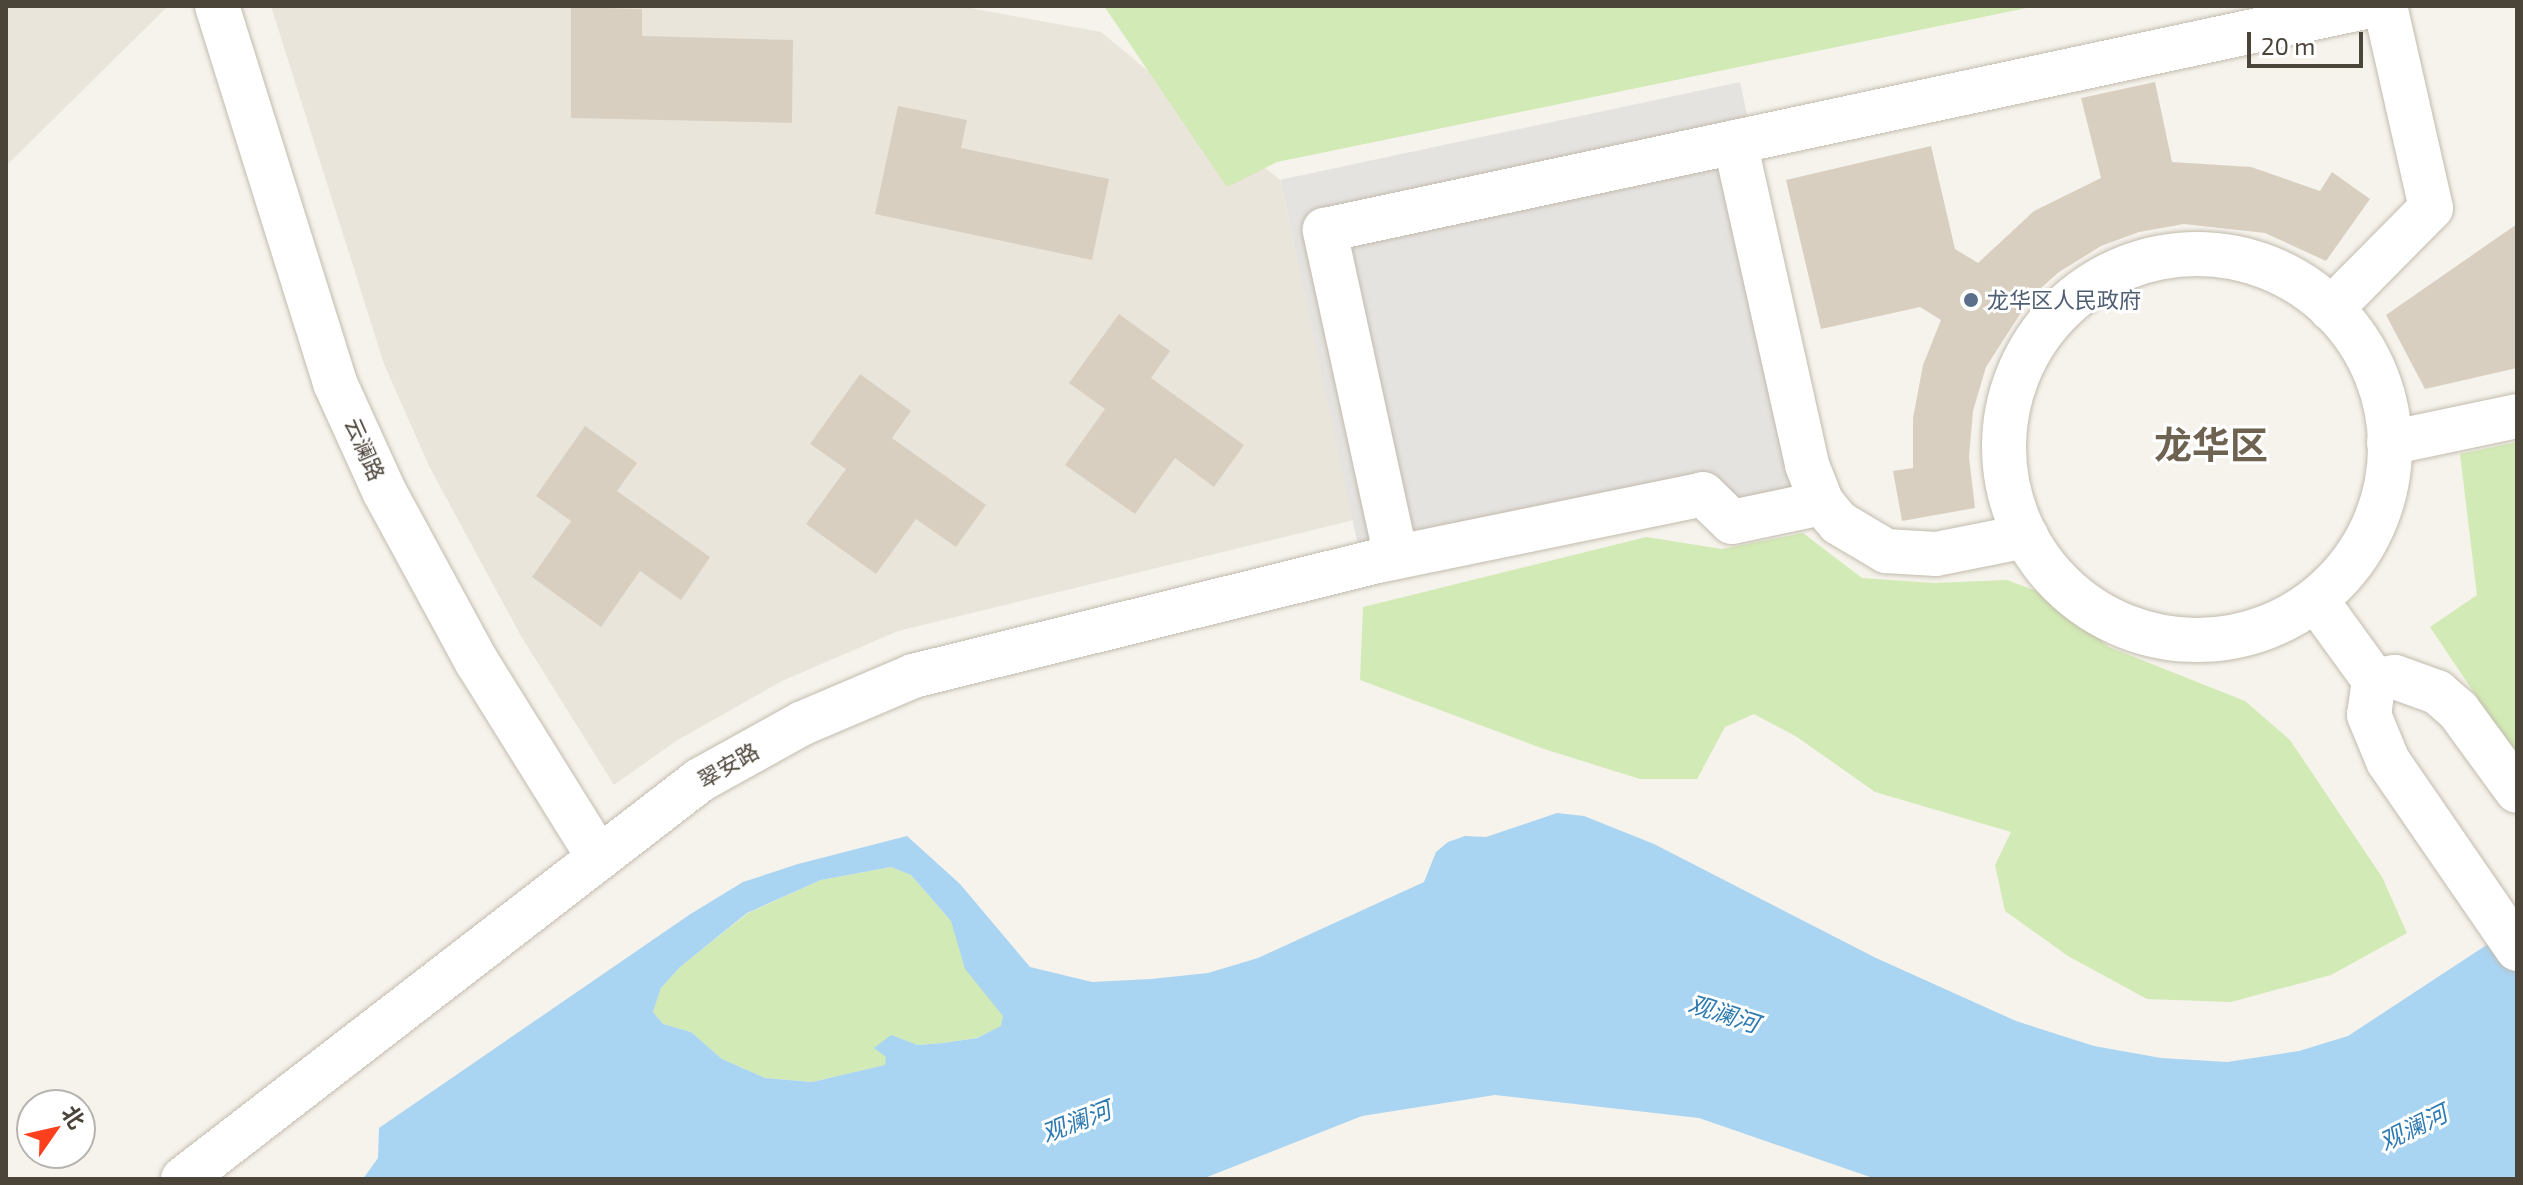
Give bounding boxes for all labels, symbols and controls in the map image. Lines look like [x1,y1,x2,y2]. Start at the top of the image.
scale bar [2251,16,2367,66]
text: 20 m [2261,31,2315,60]
place label: 龙华区人民政府 [1987,287,2141,313]
marker: 龙华区人民政府 [1962,291,1980,309]
street label: 云澜路 [340,413,390,485]
district label: 龙华区 [2154,422,2268,468]
street label: 翠安路 [693,737,763,793]
water label: 观澜河 [1685,988,1763,1038]
north arrow [16,1089,96,1169]
water label: 观澜河 [1037,1095,1115,1147]
water label: 观澜河 [2374,1098,2452,1156]
text: 北 [57,1100,91,1133]

